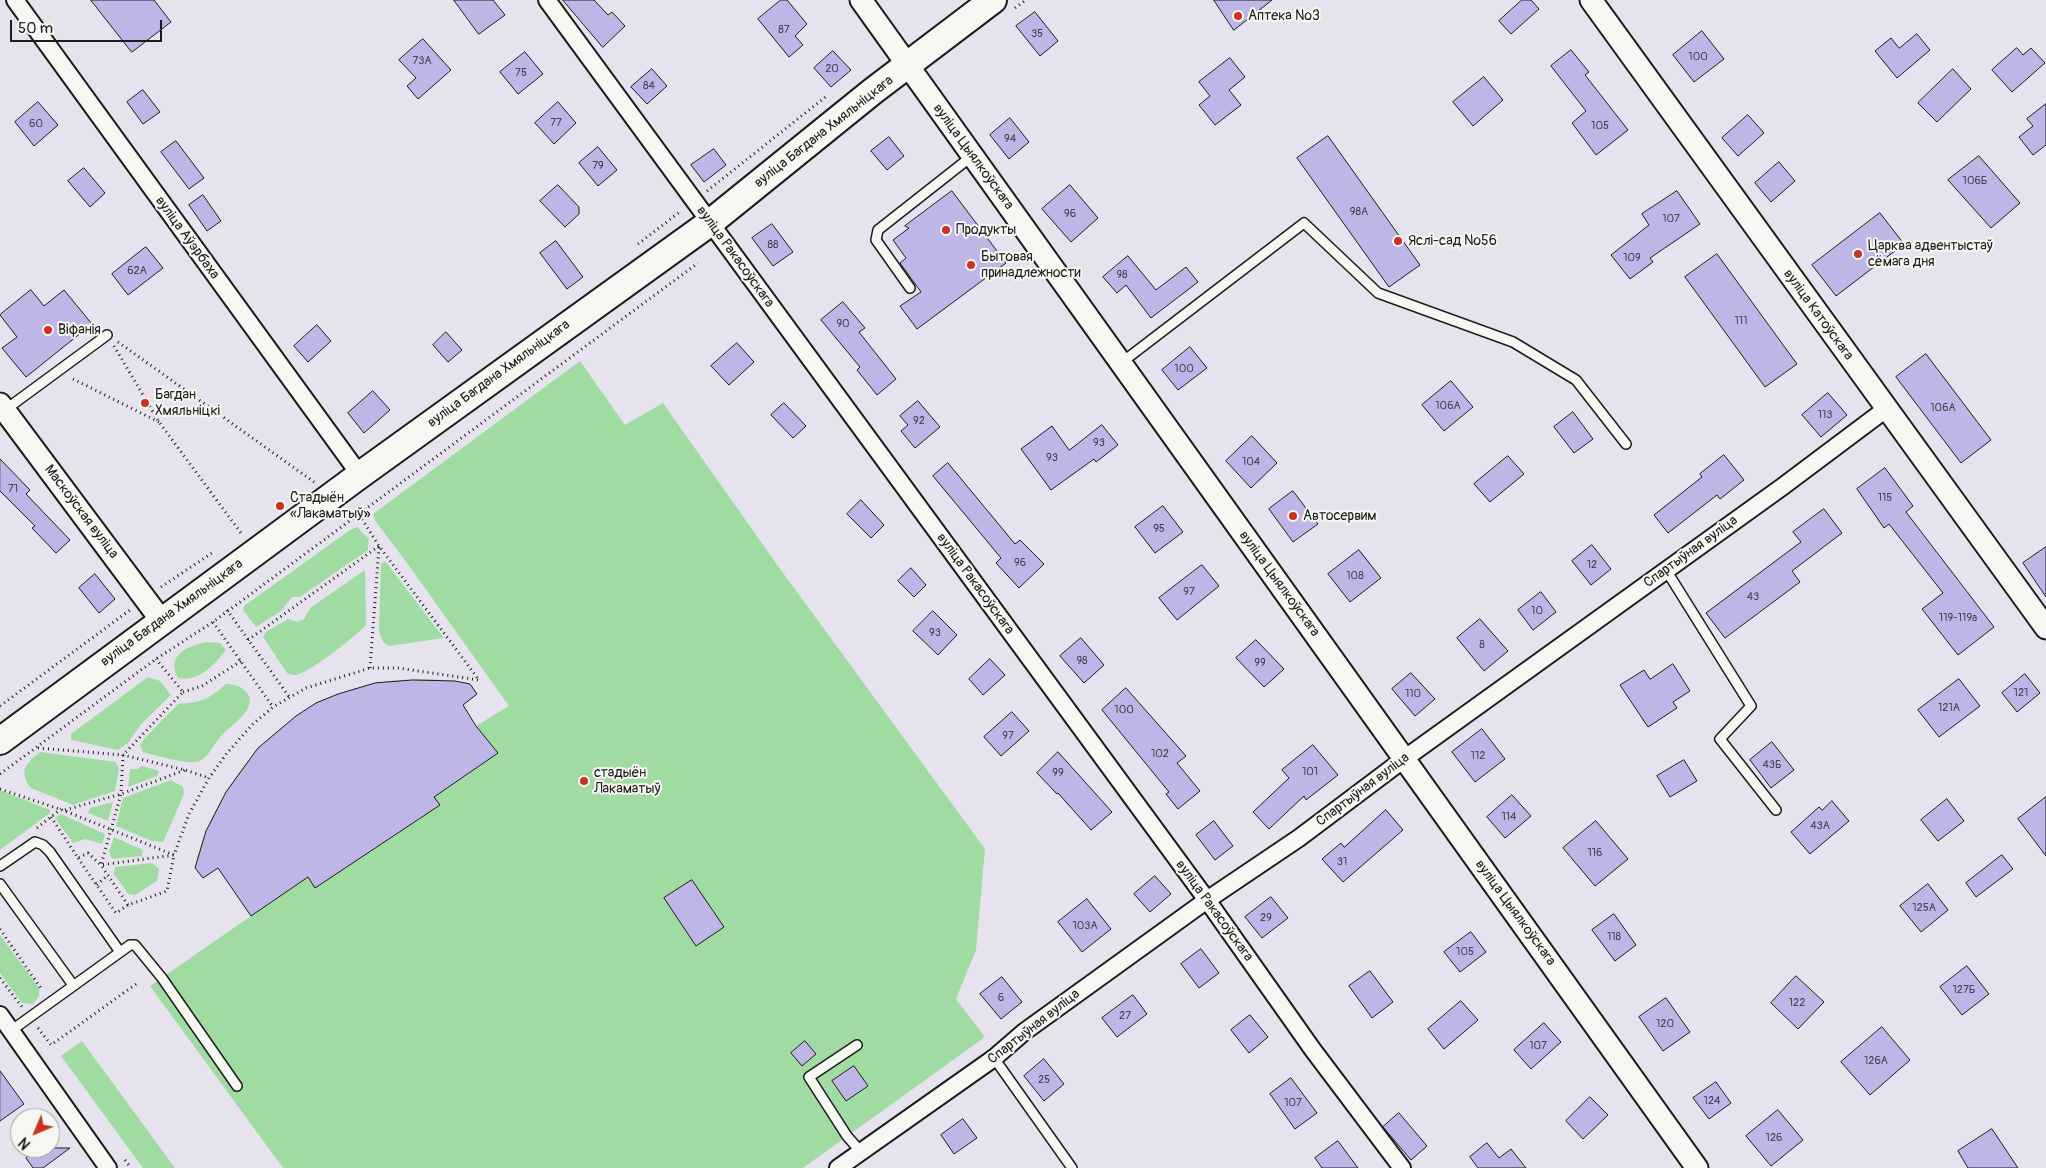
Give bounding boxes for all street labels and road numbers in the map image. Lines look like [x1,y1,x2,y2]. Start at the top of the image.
street label: вуліца Багдана Хмяльніцкага [751,72,897,192]
street label: вуліца Цыялкоўскага [929,101,1017,213]
street label: вуліца Аўэрбаха [151,193,223,283]
street label: вуліца Ракасоўскага [693,203,777,311]
street label: вуліца Катоўскага [1779,266,1857,364]
street label: вуліца Багдана Хмяльніцкага [424,317,574,431]
street label: Маскоўская вуліца [40,462,122,562]
street label: Спартыўная вуліца [1641,512,1741,592]
street label: вуліца Цыялкоўскага [1235,528,1323,640]
street label: вуліца Ракасоўскага [933,530,1017,638]
street label: вуліца Багдана Хмяльніцкага [97,556,247,670]
street label: Спартыўная вуліца [1313,750,1413,830]
street label: вуліца Ракасоўскага [1172,857,1256,965]
street label: вуліца Цыялкоўскага [1471,857,1559,969]
street label: Спартыўная вуліца [985,986,1083,1068]

